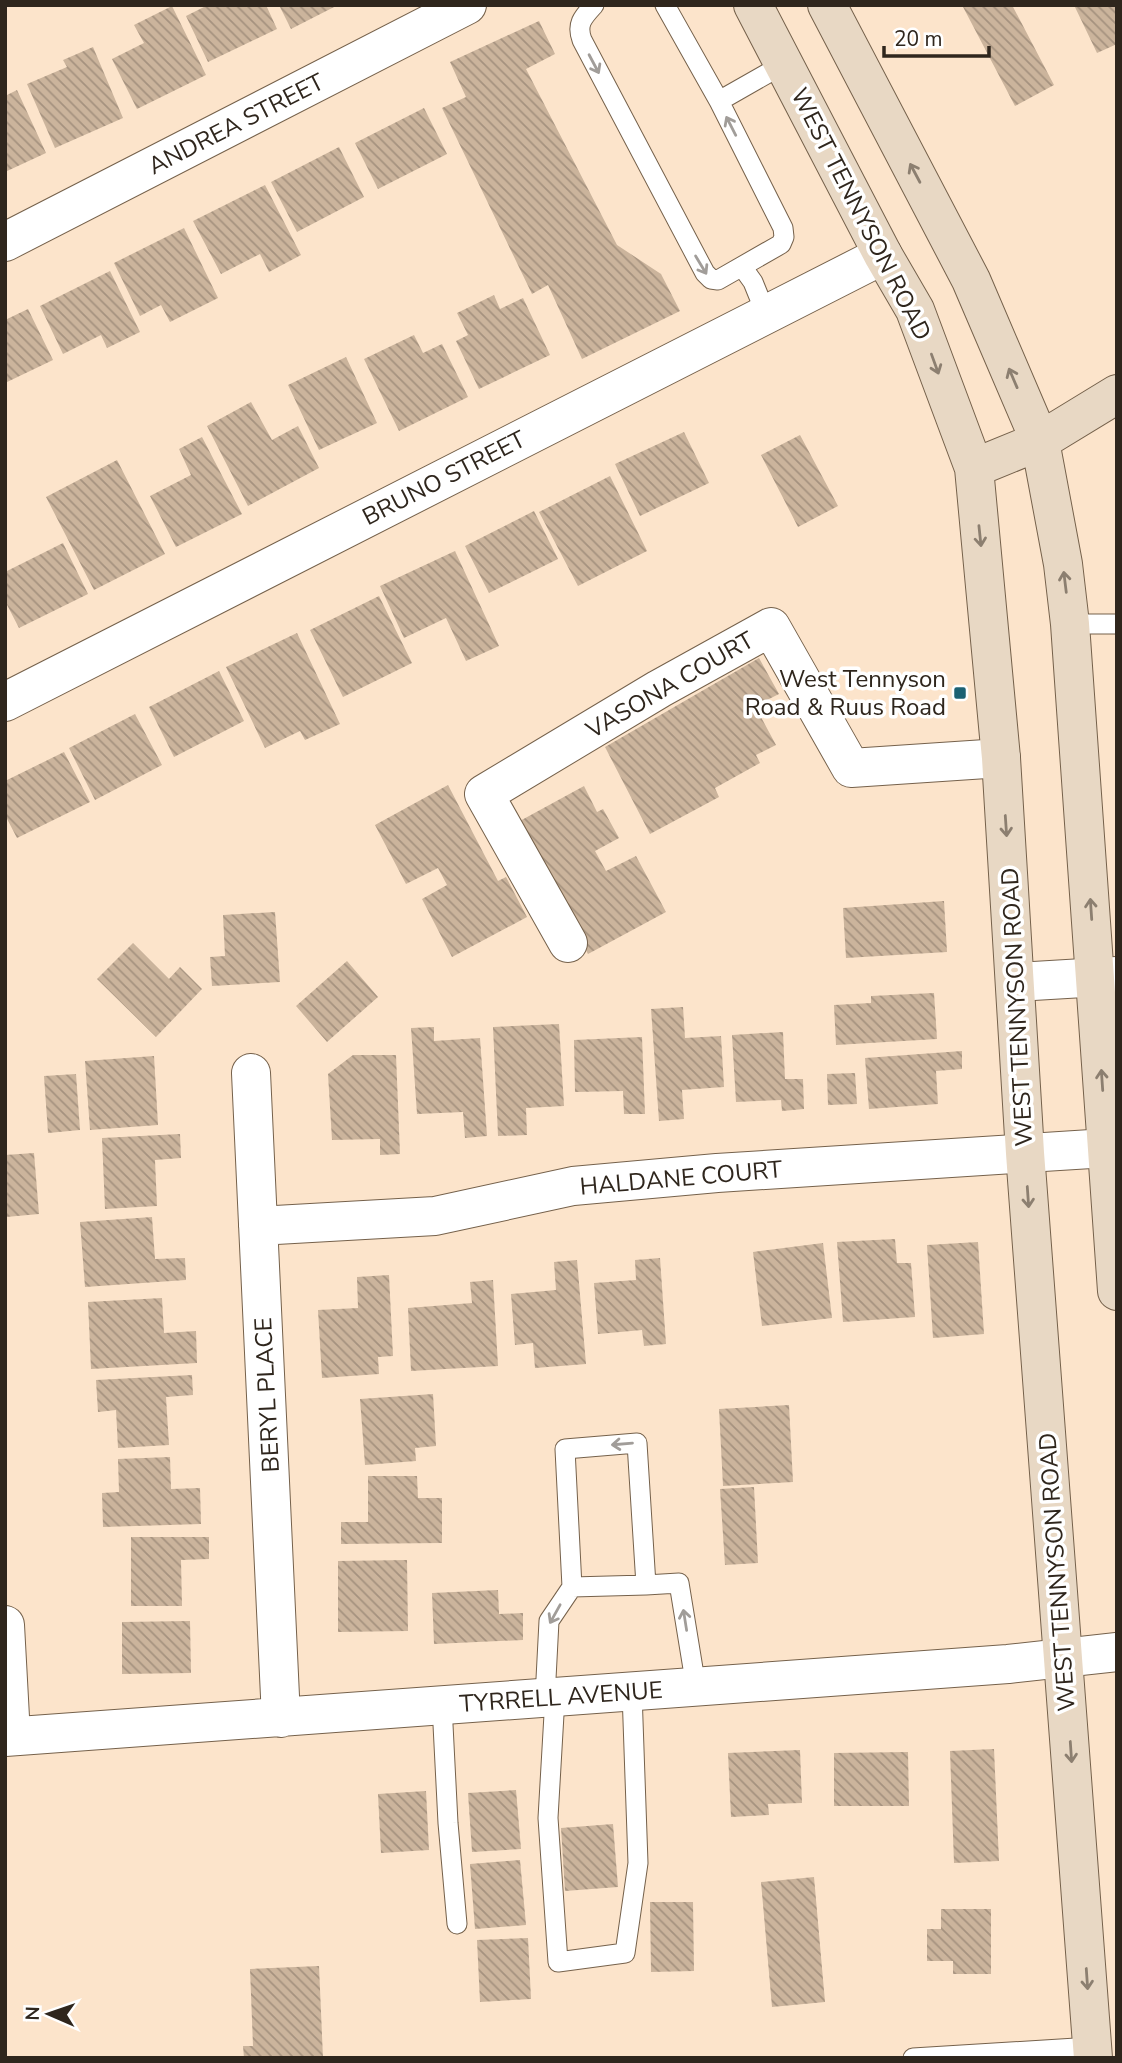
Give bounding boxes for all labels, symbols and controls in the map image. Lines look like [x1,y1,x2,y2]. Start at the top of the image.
scale bar [884,14,989,58]
text: 20 m [894,25,943,53]
one-way arrow [588,53,602,74]
street label: ANDREA STREET [143,66,330,182]
street label: WEST TENNYSON ROAD [783,82,939,346]
one-way arrow [724,116,738,137]
one-way arrow [907,163,921,184]
one-way arrow [694,254,708,274]
one-way arrow [930,352,942,374]
one-way arrow [1006,368,1019,389]
street label: BRUNO STREET [357,423,532,533]
one-way arrow [974,524,987,546]
one-way arrow [1058,571,1071,593]
street label: VASONA COURT [579,624,760,747]
place label: West Tennyson Road & Ruus Road [745,663,946,723]
marker: West Tennyson Road & Ruus Road [952,685,968,701]
one-way arrow [1000,815,1013,837]
street label: WEST TENNYSON ROAD [994,867,1040,1147]
one-way arrow [1084,898,1097,921]
one-way arrow [1096,1069,1109,1092]
street label: HALDANE COURT [578,1153,784,1203]
one-way arrow [1022,1185,1035,1208]
street label: BERYL PLACE [247,1317,287,1473]
street label: WEST TENNYSON ROAD [1031,1432,1083,1712]
one-way arrow [611,1438,634,1451]
one-way arrow [548,1604,562,1624]
one-way arrow [678,1609,691,1631]
street label: TYRRELL AVENUE [458,1674,664,1720]
one-way arrow [1065,1740,1078,1763]
one-way arrow [1081,1967,1094,1989]
north arrow [14,1979,84,2049]
text: N [20,2006,46,2021]

